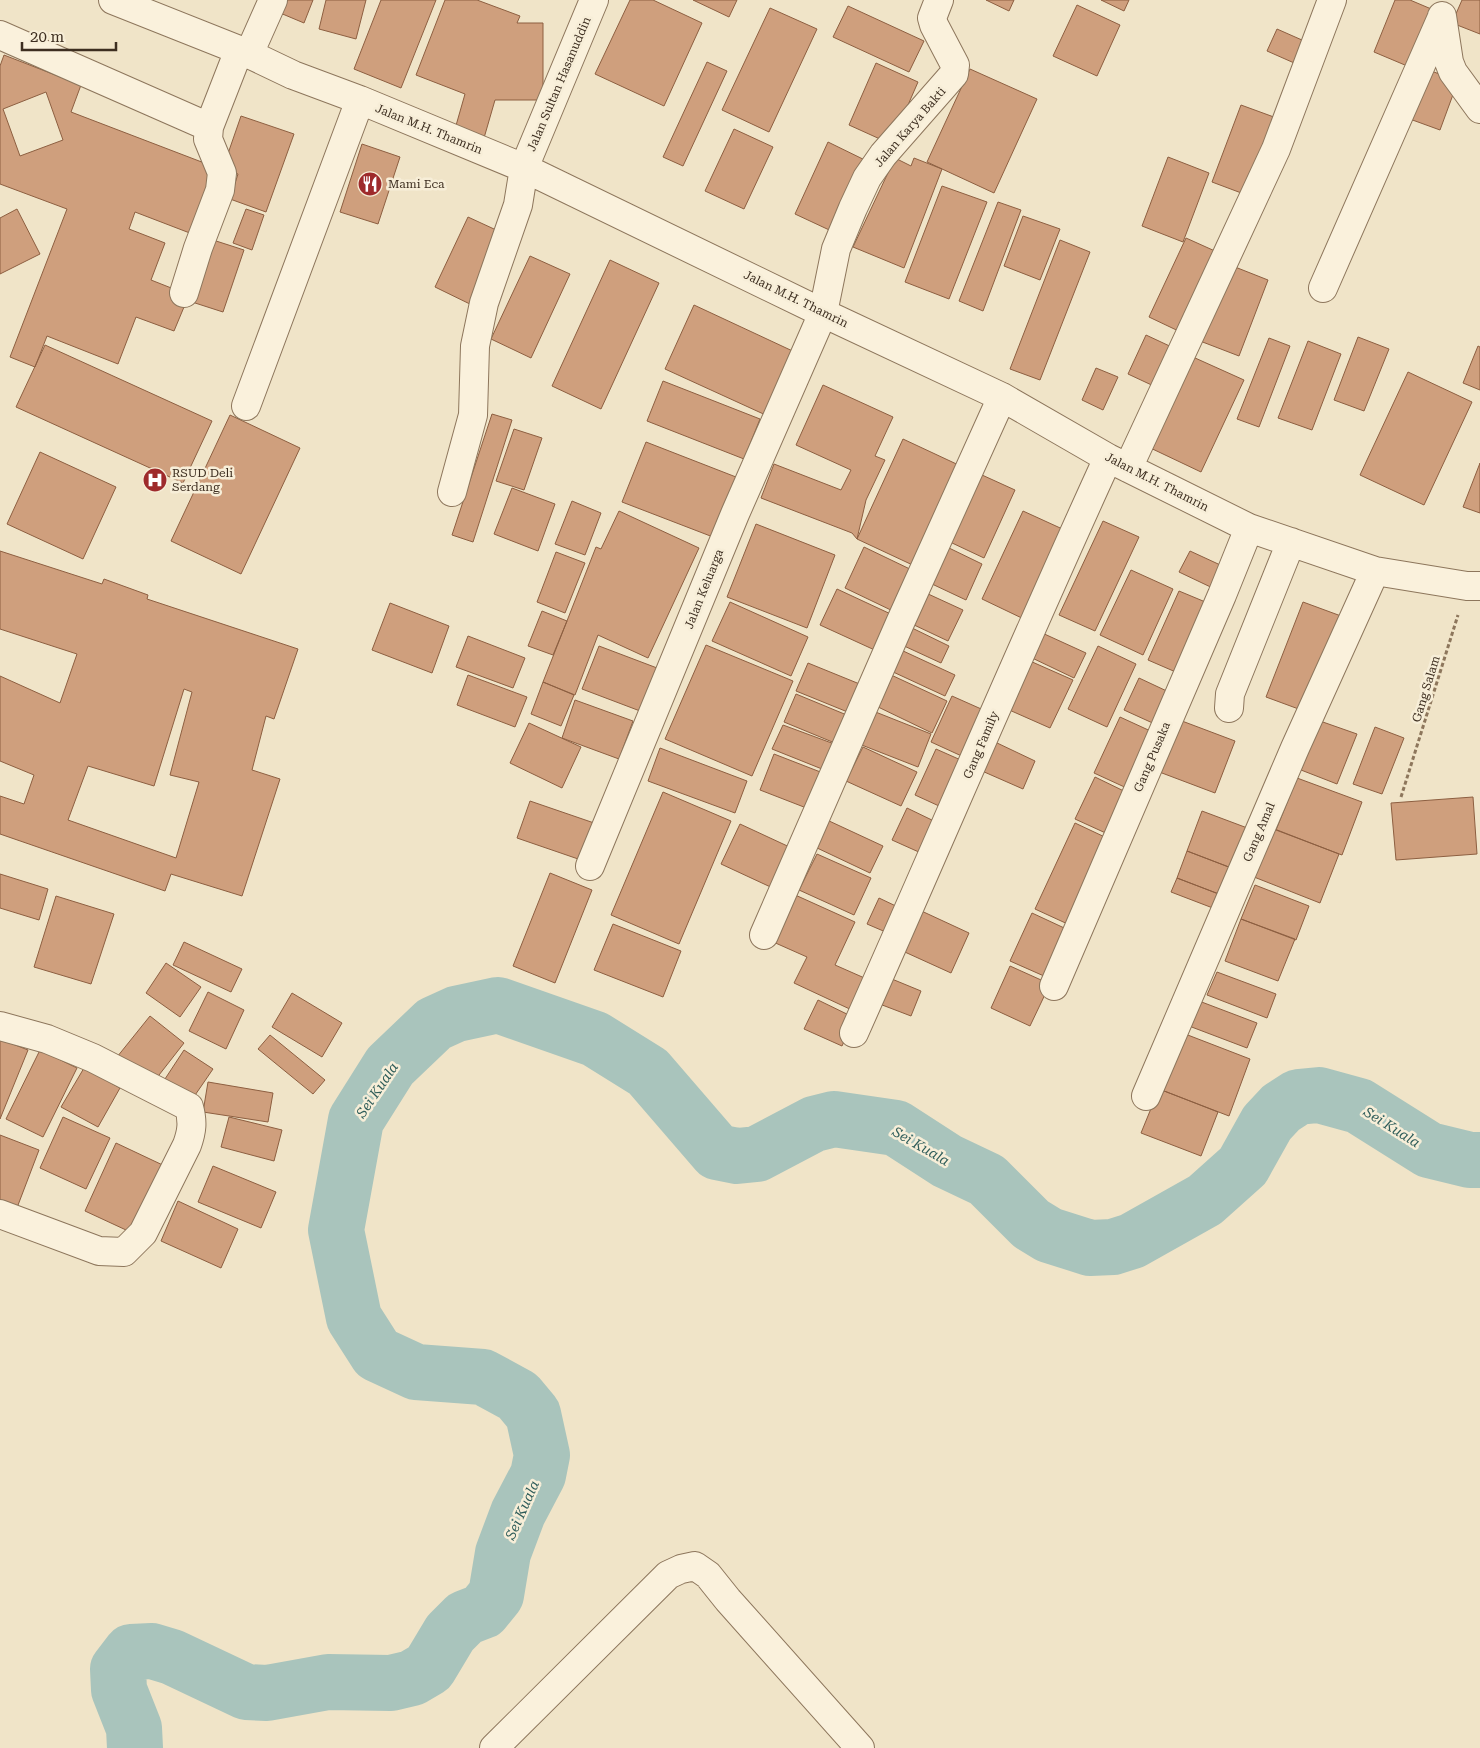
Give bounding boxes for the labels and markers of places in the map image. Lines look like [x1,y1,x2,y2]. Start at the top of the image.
restaurant icon: Mami Eca [357,171,383,197]
place label: Mami Eca [388,177,445,191]
place label: RSUD Deli Serdang [172,466,233,494]
hospital icon: RSUD Deli Serdang [142,467,168,493]

